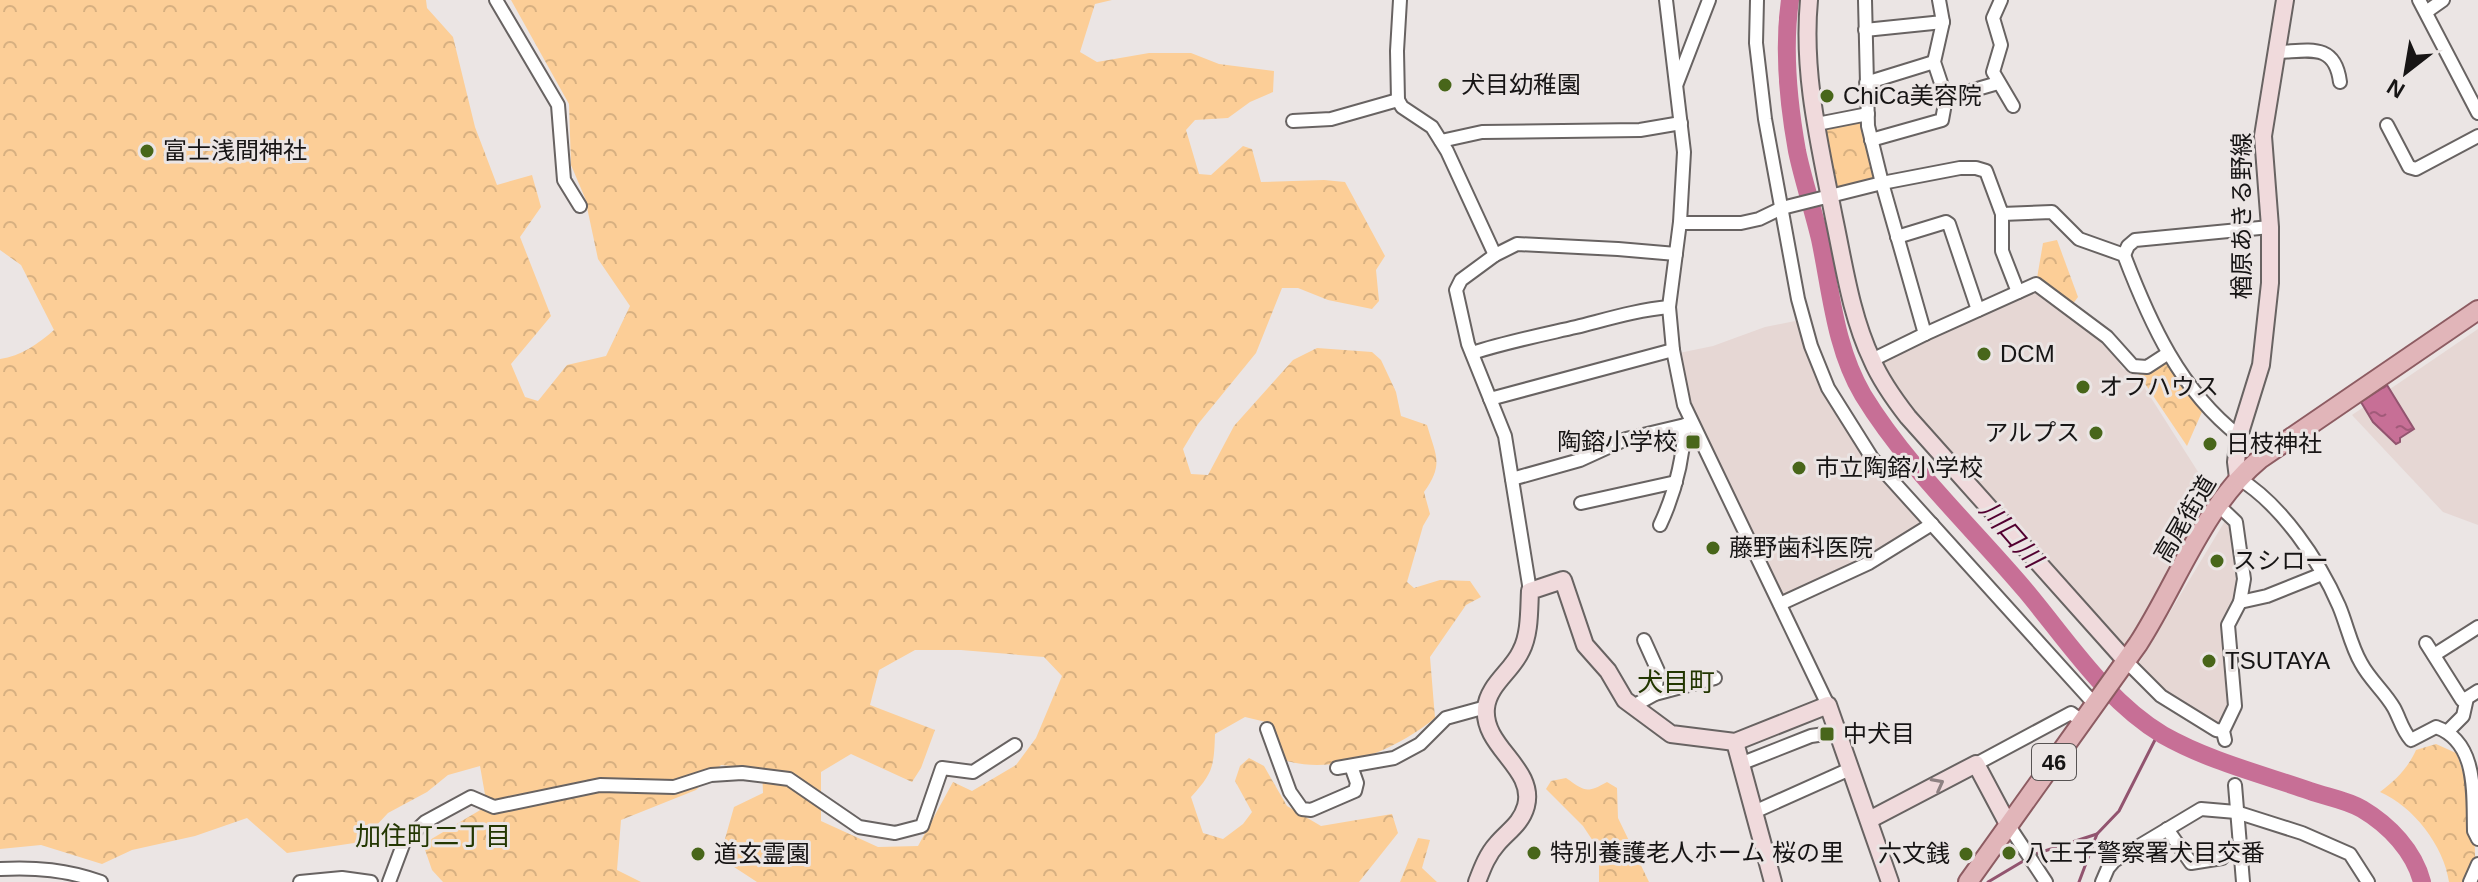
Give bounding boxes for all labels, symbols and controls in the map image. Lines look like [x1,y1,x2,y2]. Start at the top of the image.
north arrow [2366,32,2446,112]
place label: 犬目幼稚園 [1461,71,1581,98]
text: N [2383,74,2409,104]
marker: 犬目幼稚園 [1436,76,1454,94]
place label: ChiCa美容院 [1843,82,1982,109]
marker: ChiCa美容院 [1818,87,1836,105]
street label: 楢原あきる野線 [2228,132,2255,300]
place label: 富士浅間神社 [163,137,307,164]
marker: 富士浅間神社 [138,142,156,160]
place label: DCM [2000,340,2055,367]
marker: DCM [1975,345,1993,363]
place label: オフハウス [2099,373,2219,400]
marker: オフハウス [2074,378,2092,396]
place label: アルプス [1984,419,2080,446]
marker: アルプス [2087,424,2105,442]
place label: 陶鎔小学校 [1557,428,1677,455]
place label: 日枝神社 [2226,430,2322,457]
marker: 陶鎔小学校 [1684,433,1702,451]
marker: 日枝神社 [2201,435,2219,453]
place label: 市立陶鎔小学校 [1815,454,1983,481]
marker: 市立陶鎔小学校 [1790,459,1808,477]
street label: 高尾街道 [2148,471,2221,567]
water label: 川口川 [1974,495,2050,576]
place label: 藤野歯科医院 [1729,534,1873,561]
marker: 藤野歯科医院 [1704,539,1722,557]
place label: スシロー [2233,547,2329,574]
marker: スシロー [2208,552,2226,570]
place label: TSUTAYA [2225,647,2330,674]
marker: TSUTAYA [2200,652,2218,670]
district label: 犬目町 [1637,667,1715,697]
place label: 中犬目 [1843,720,1915,747]
marker: 中犬目 [1818,725,1836,743]
road number: 46 [2032,744,2076,780]
one-way arrow [1929,779,1944,794]
district label: 加住町二丁目 [355,821,511,851]
place label: 特別養護老人ホーム 桜の里 [1550,839,1844,866]
place label: 八王子警察署犬目交番 [2025,839,2265,866]
place label: 道玄霊園 [714,840,810,867]
place label: 六文銭 [1878,840,1950,867]
marker: 特別養護老人ホーム 桜の里 [1525,844,1543,862]
marker: 八王子警察署犬目交番 [2000,844,2018,862]
marker: 道玄霊園 [689,845,707,863]
marker: 六文銭 [1957,845,1975,863]

